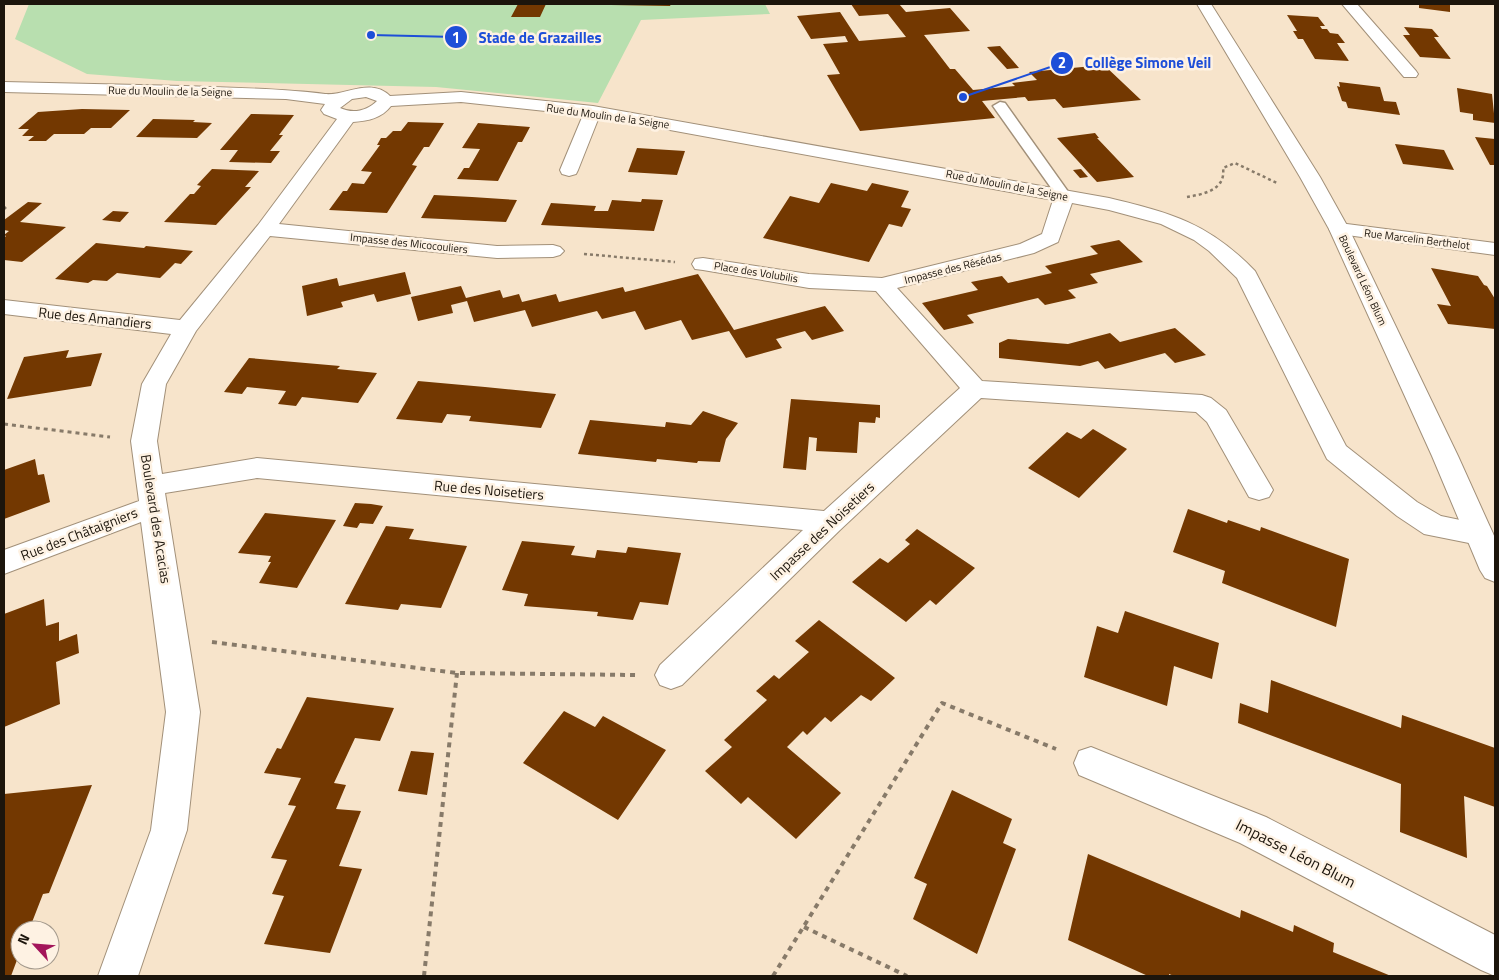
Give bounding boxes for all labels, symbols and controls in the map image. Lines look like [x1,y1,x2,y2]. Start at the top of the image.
callout: Stade de Grazailles [443,22,611,52]
text: 1 [452,26,460,49]
text: Stade de Grazailles [478,26,602,49]
callout: Collège Simone Veil [1050,48,1222,78]
text: 2 [1058,51,1066,74]
text: Collège Simone Veil [1085,51,1211,74]
street label: Rue du Moulin de la Seigne [108,82,233,100]
street label: Rue du Moulin de la Seigne [545,99,671,133]
street label: Rue du Moulin de la Seigne [945,165,1070,205]
street label: Rue Marcelin Berthelot [1363,225,1471,253]
street label: Impasse des Micocouliers [349,229,469,257]
street label: Boulevard Léon Blum [1335,232,1391,328]
street label: Impasse des Résédas [903,248,1003,288]
street label: Place des Volubilis [713,257,799,287]
street label: Rue des Amandiers [37,301,153,334]
street label: Boulevard des Acacias [136,453,177,585]
street label: Rue des Noisetiers [433,474,545,505]
street label: Impasse des Noisetiers [765,476,879,585]
street label: Rue des Châtaigniers [17,502,140,565]
street label: Impasse Léon Blum [1232,812,1360,894]
north arrow [10,920,60,970]
text: N [11,930,34,948]

